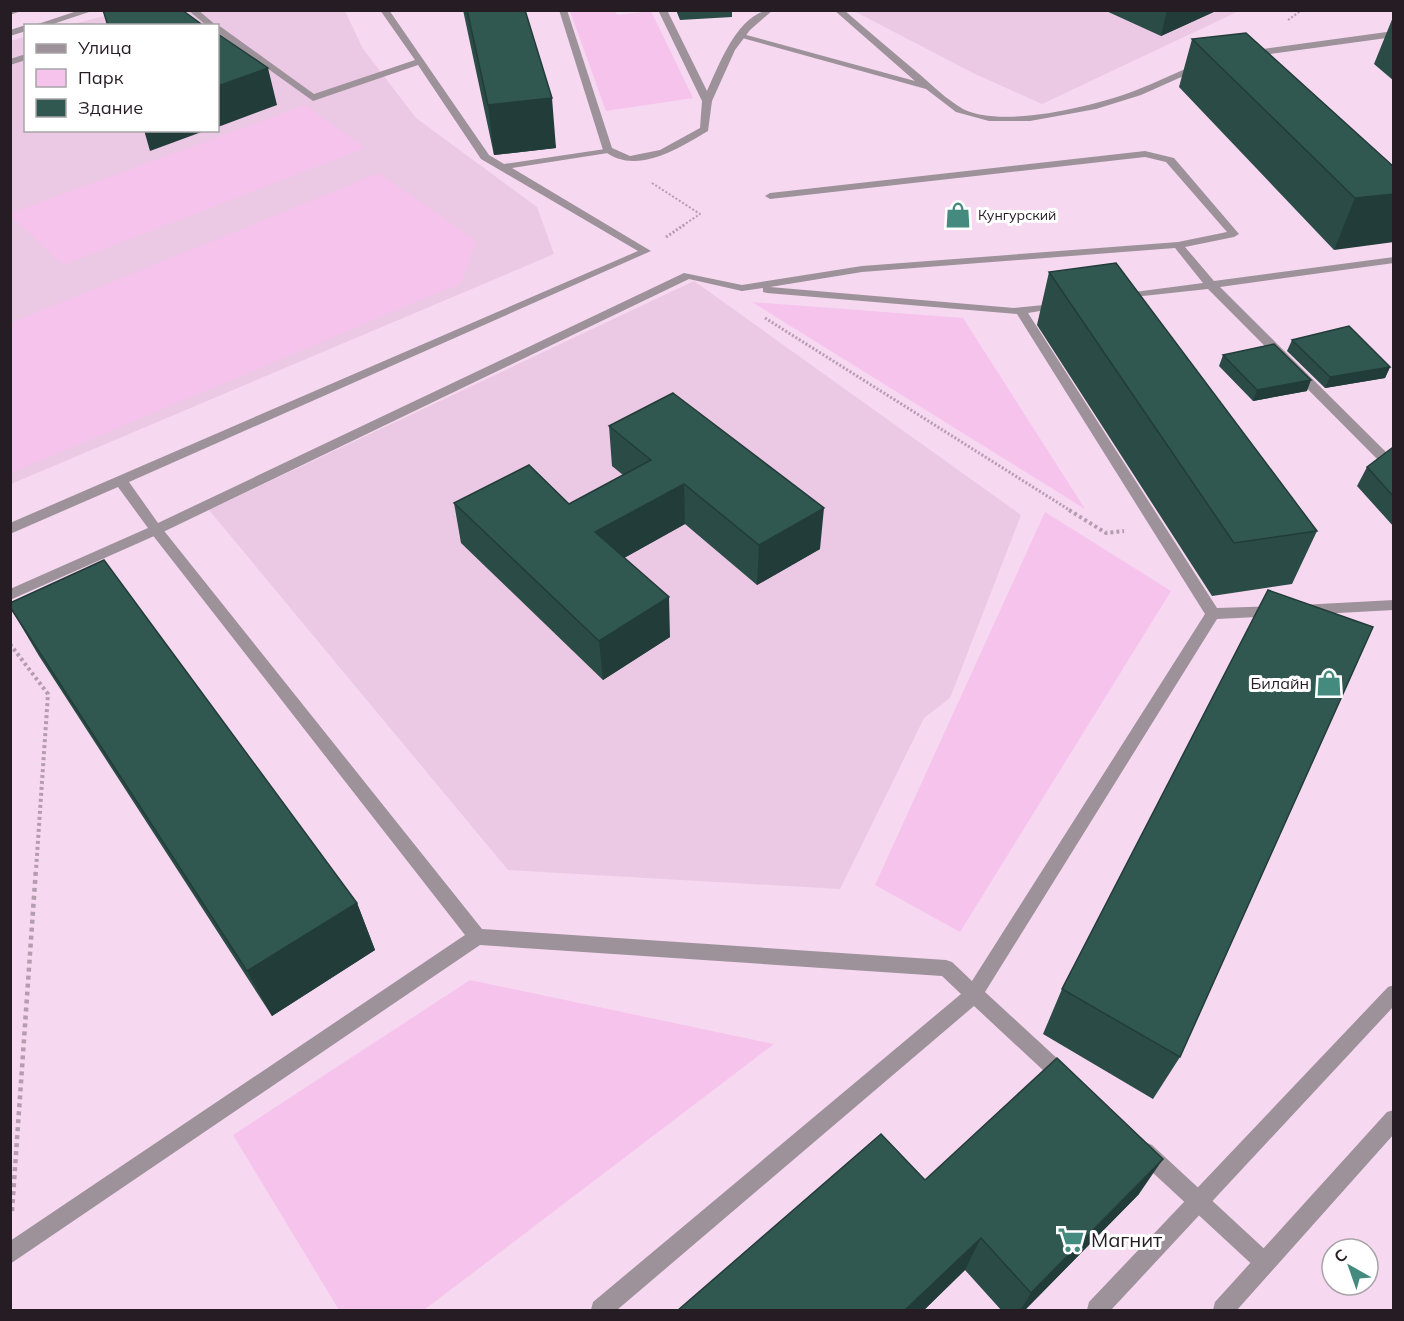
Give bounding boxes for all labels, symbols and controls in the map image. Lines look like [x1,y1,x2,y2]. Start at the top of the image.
legend [24,24,219,132]
text: Улица [77,36,132,59]
text: Парк [78,66,124,89]
text: Здание [78,96,143,119]
shop icon: Кунгурский [943,200,973,230]
place label: Кунгурский [978,206,1056,224]
shop icon: Билайн [1314,668,1344,698]
place label: Билайн [1250,673,1309,693]
supermarket icon: Магнит [1056,1225,1086,1255]
place label: Магнит [1091,1227,1163,1252]
north arrow [1320,1237,1380,1297]
text: С [1330,1244,1351,1267]

